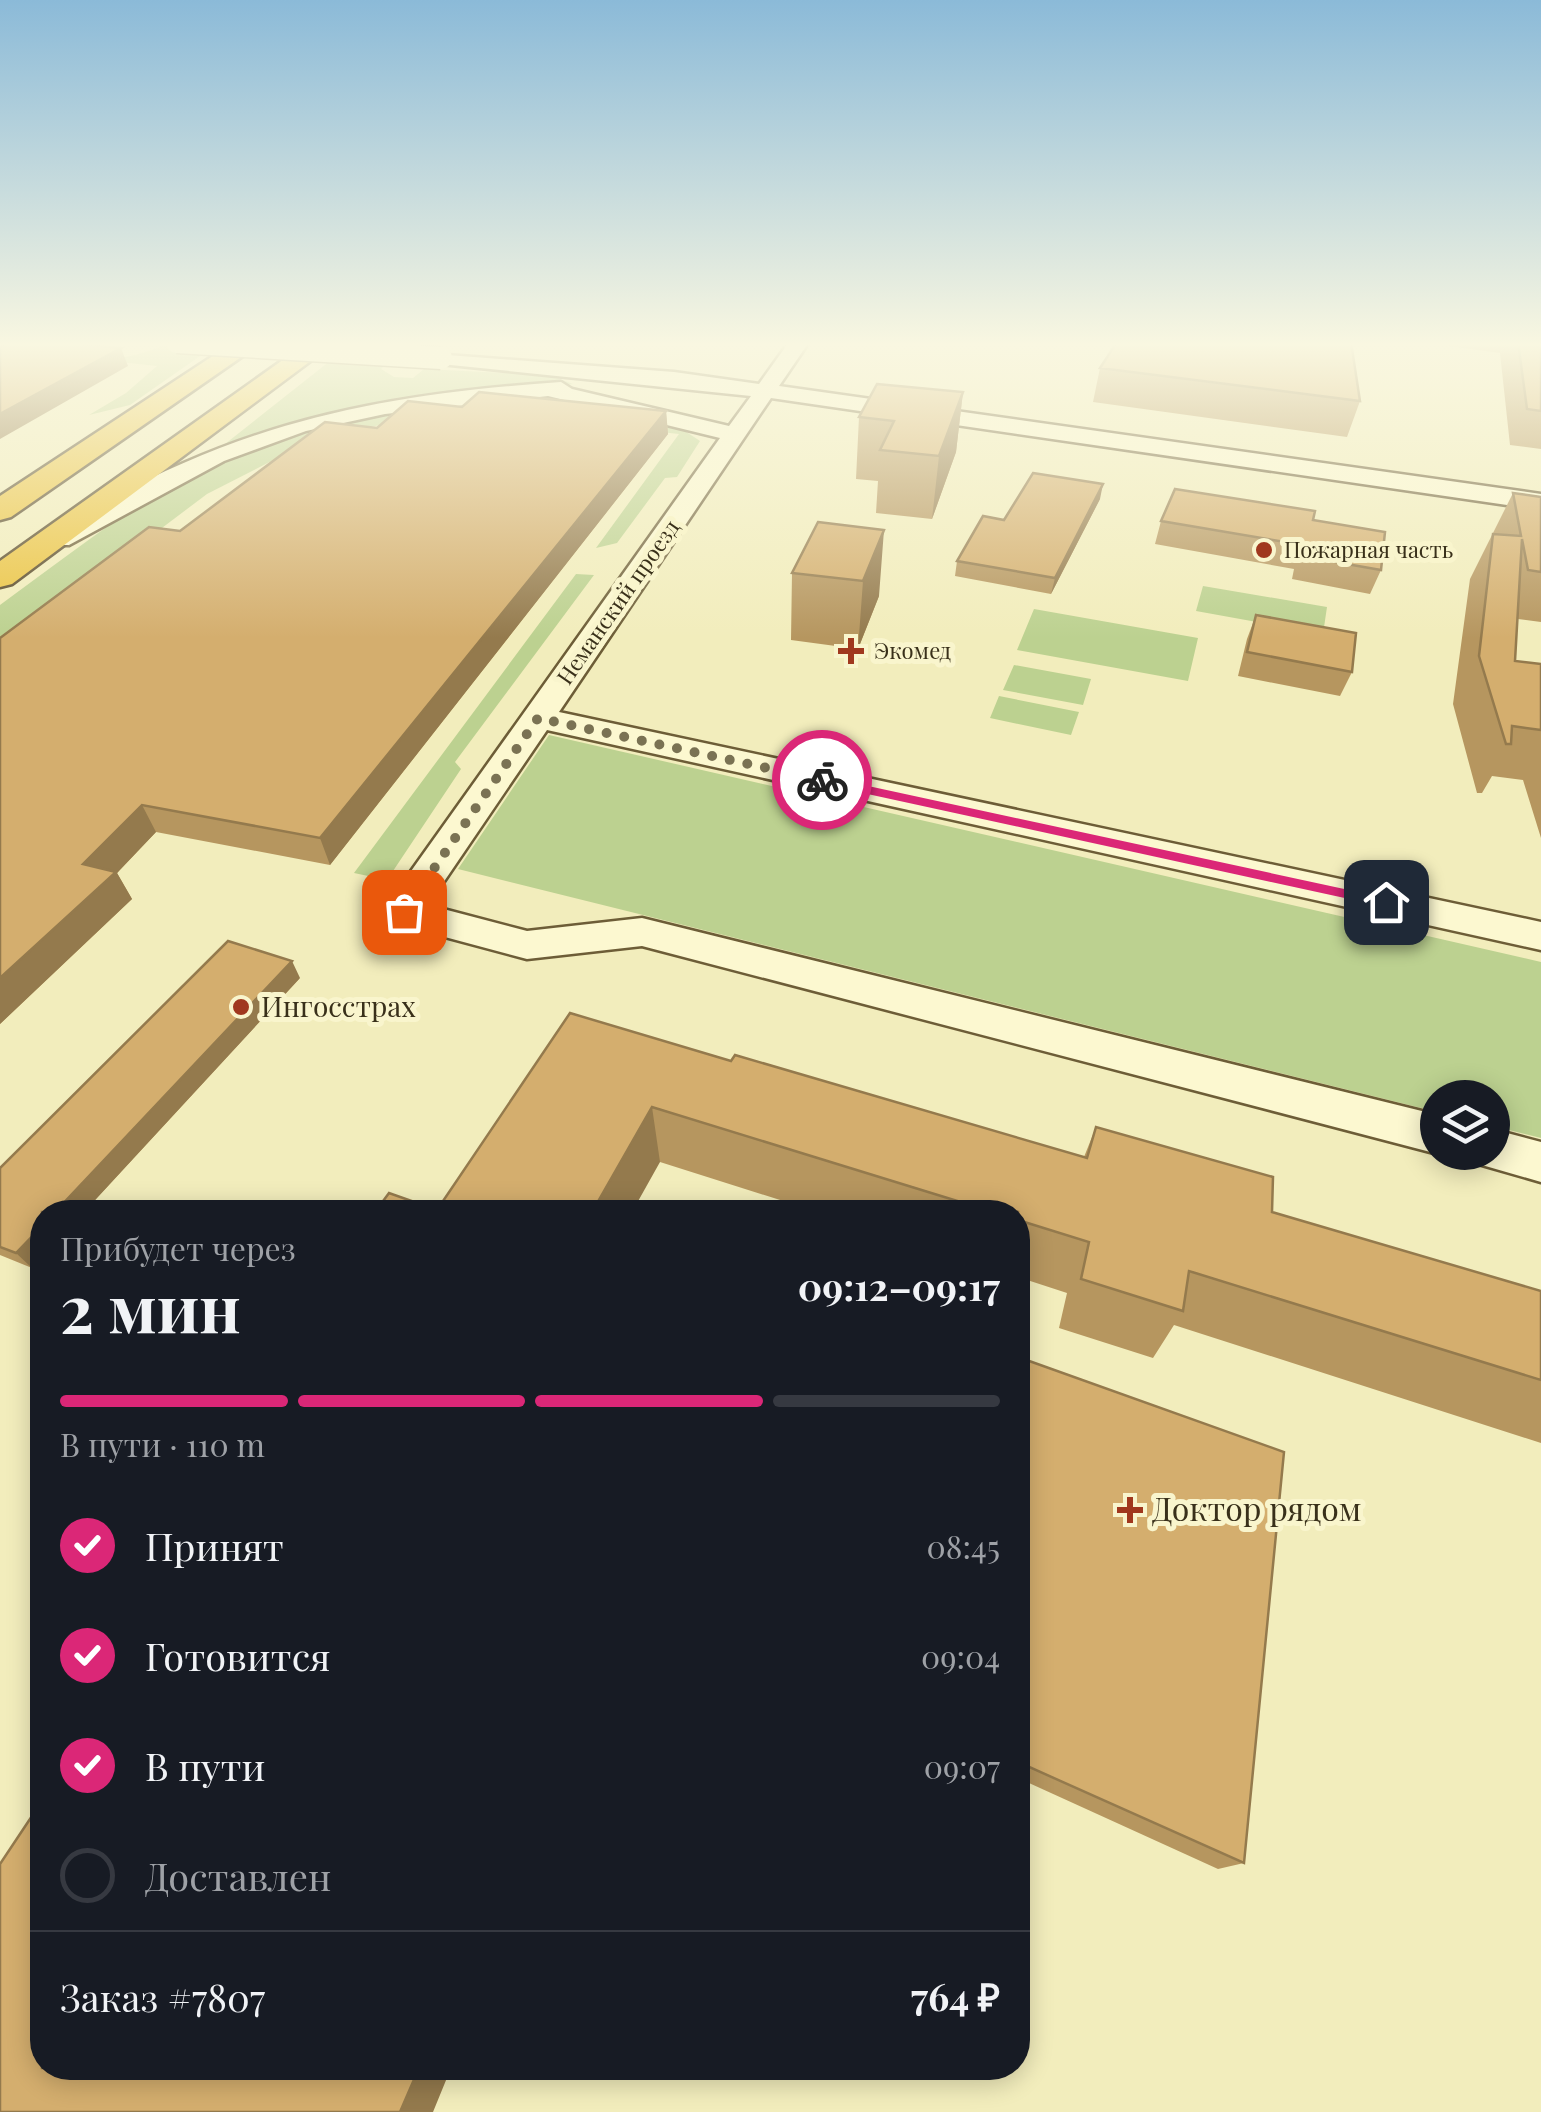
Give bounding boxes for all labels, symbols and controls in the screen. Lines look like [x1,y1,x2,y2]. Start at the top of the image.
street label: Неманский проезд [549,513,686,690]
place label: Пожарная часть [1284,534,1453,564]
marker: Пожарная часть [1253,539,1275,561]
place label: Экомед [874,635,952,665]
marker: Экомед [838,638,864,664]
courier [772,730,872,830]
icon: bike [795,753,850,808]
pin [1344,860,1429,945]
pin [362,870,447,955]
icon: home [1359,875,1414,930]
icon: bag [377,885,432,940]
place label: Ингосстрах [261,987,416,1024]
marker: Ингосстрах [230,996,252,1018]
map controls [1420,1080,1510,1170]
button: layers [1420,1080,1510,1170]
text: Прибудет через [60,1226,296,1269]
text: 09:12–09:17 [798,1260,1000,1311]
text: 2 мин [60,1263,241,1349]
text: В пути · 110 m [60,1422,265,1465]
place label: Доктор рядом [1152,1486,1361,1529]
marker: Доктор рядом [1117,1497,1143,1523]
icon: check [60,1518,115,1573]
text: Принят [145,1520,284,1571]
text: 08:45 [927,1524,1000,1567]
icon: check [60,1628,115,1683]
text: Готовится [145,1630,331,1681]
text: 09:04 [921,1634,1000,1677]
icon: check [60,1738,115,1793]
text: В пути [145,1740,265,1791]
text: 09:07 [924,1744,1000,1787]
text: Доставлен [145,1850,331,1901]
text: 764 ₽ [911,1970,1000,2021]
text: Заказ #7807 [60,1971,265,2022]

